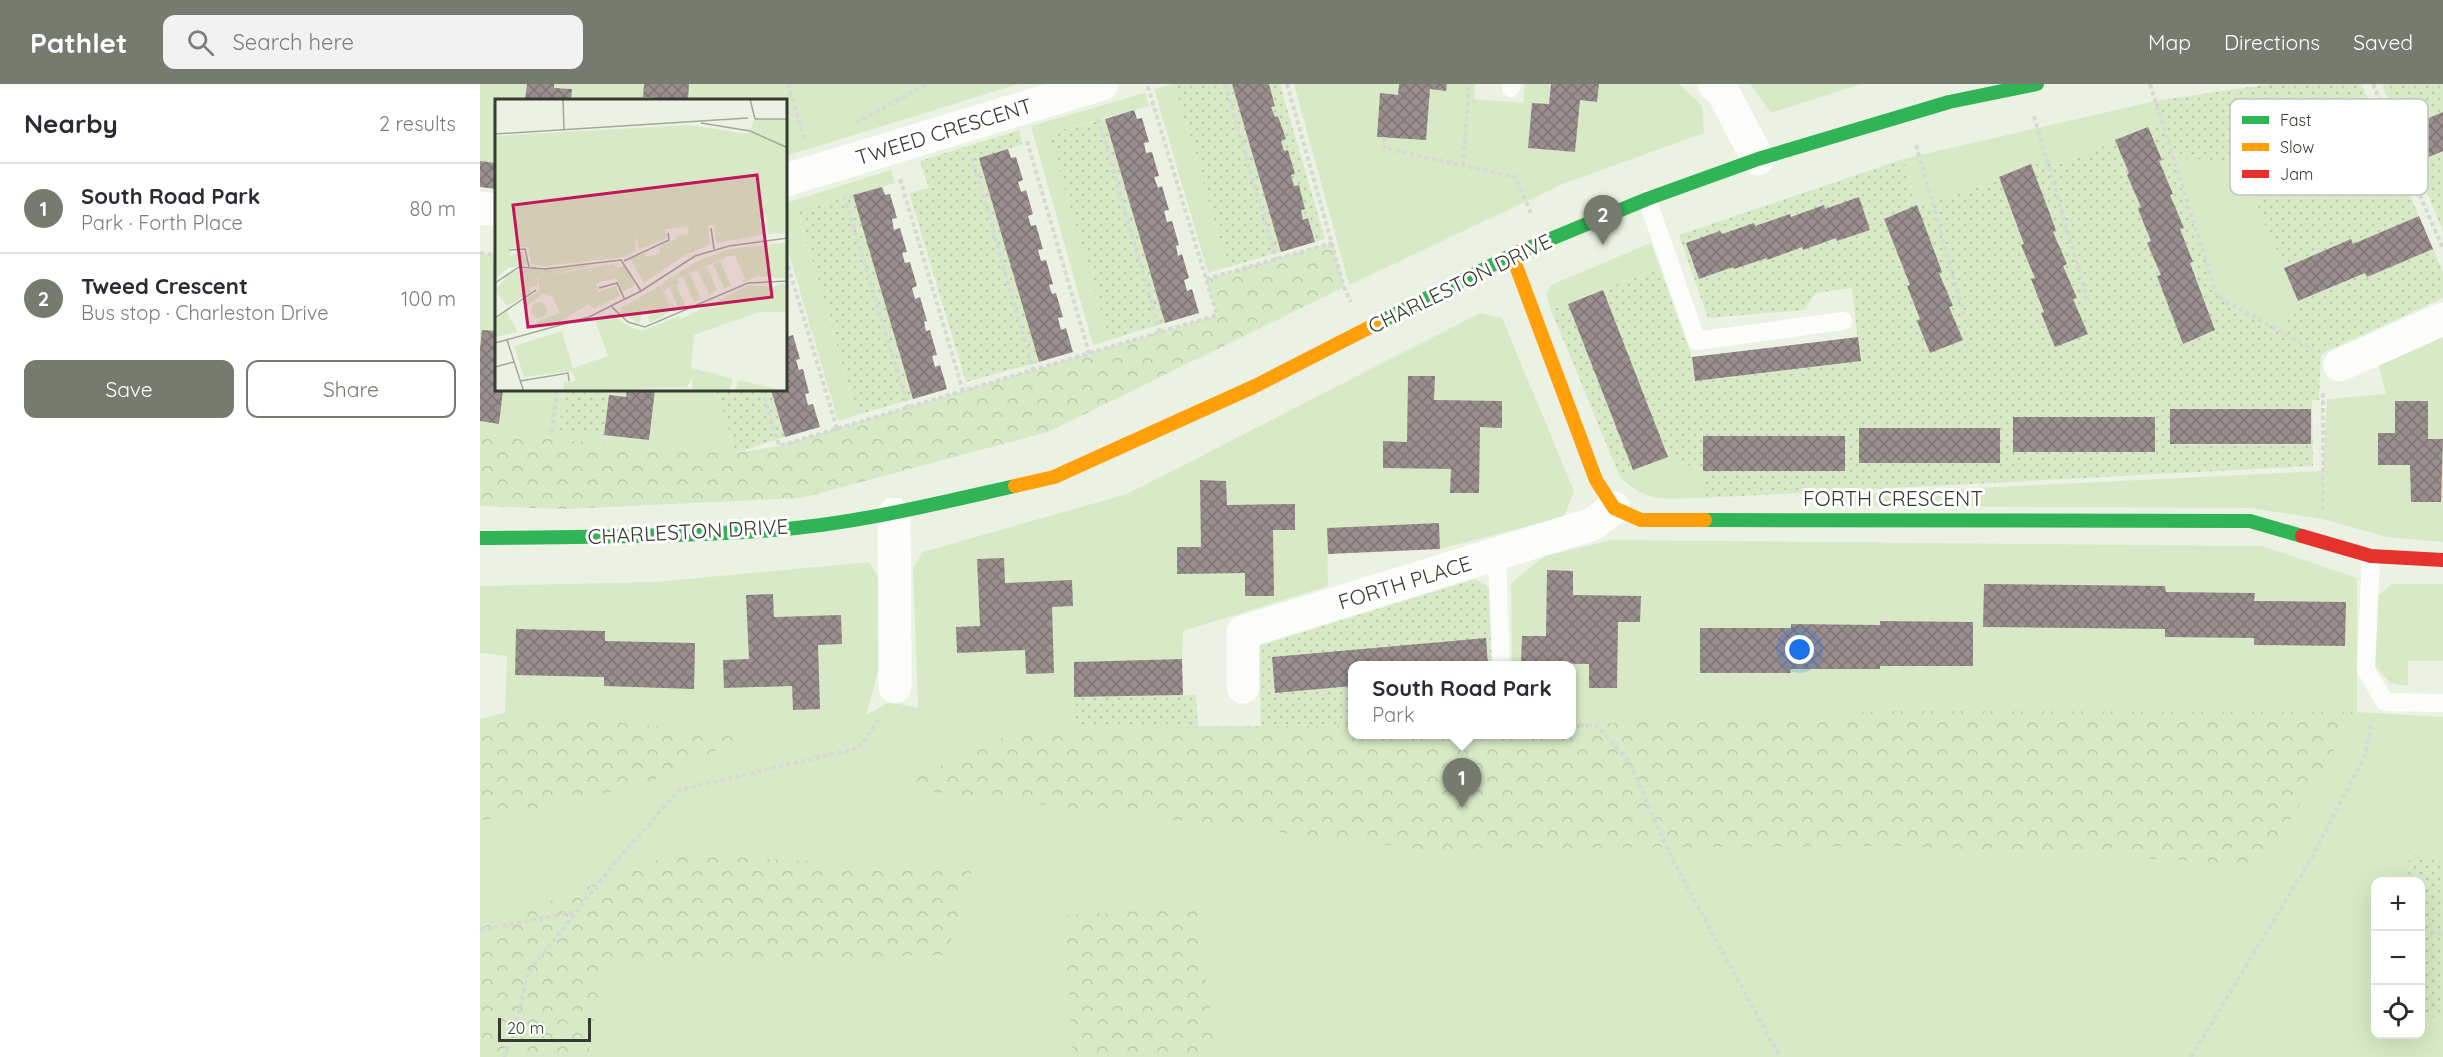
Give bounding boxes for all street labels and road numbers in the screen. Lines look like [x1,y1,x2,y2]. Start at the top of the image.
street label: TWEED CRESCENT [852,92,1035,170]
street label: CHARLESTON DRIVE [1363,227,1556,339]
street label: FORTH CRESCENT [1803,485,1983,511]
street label: CHARLESTON DRIVE [587,513,789,549]
street label: FORTH PLACE [1335,549,1474,615]

